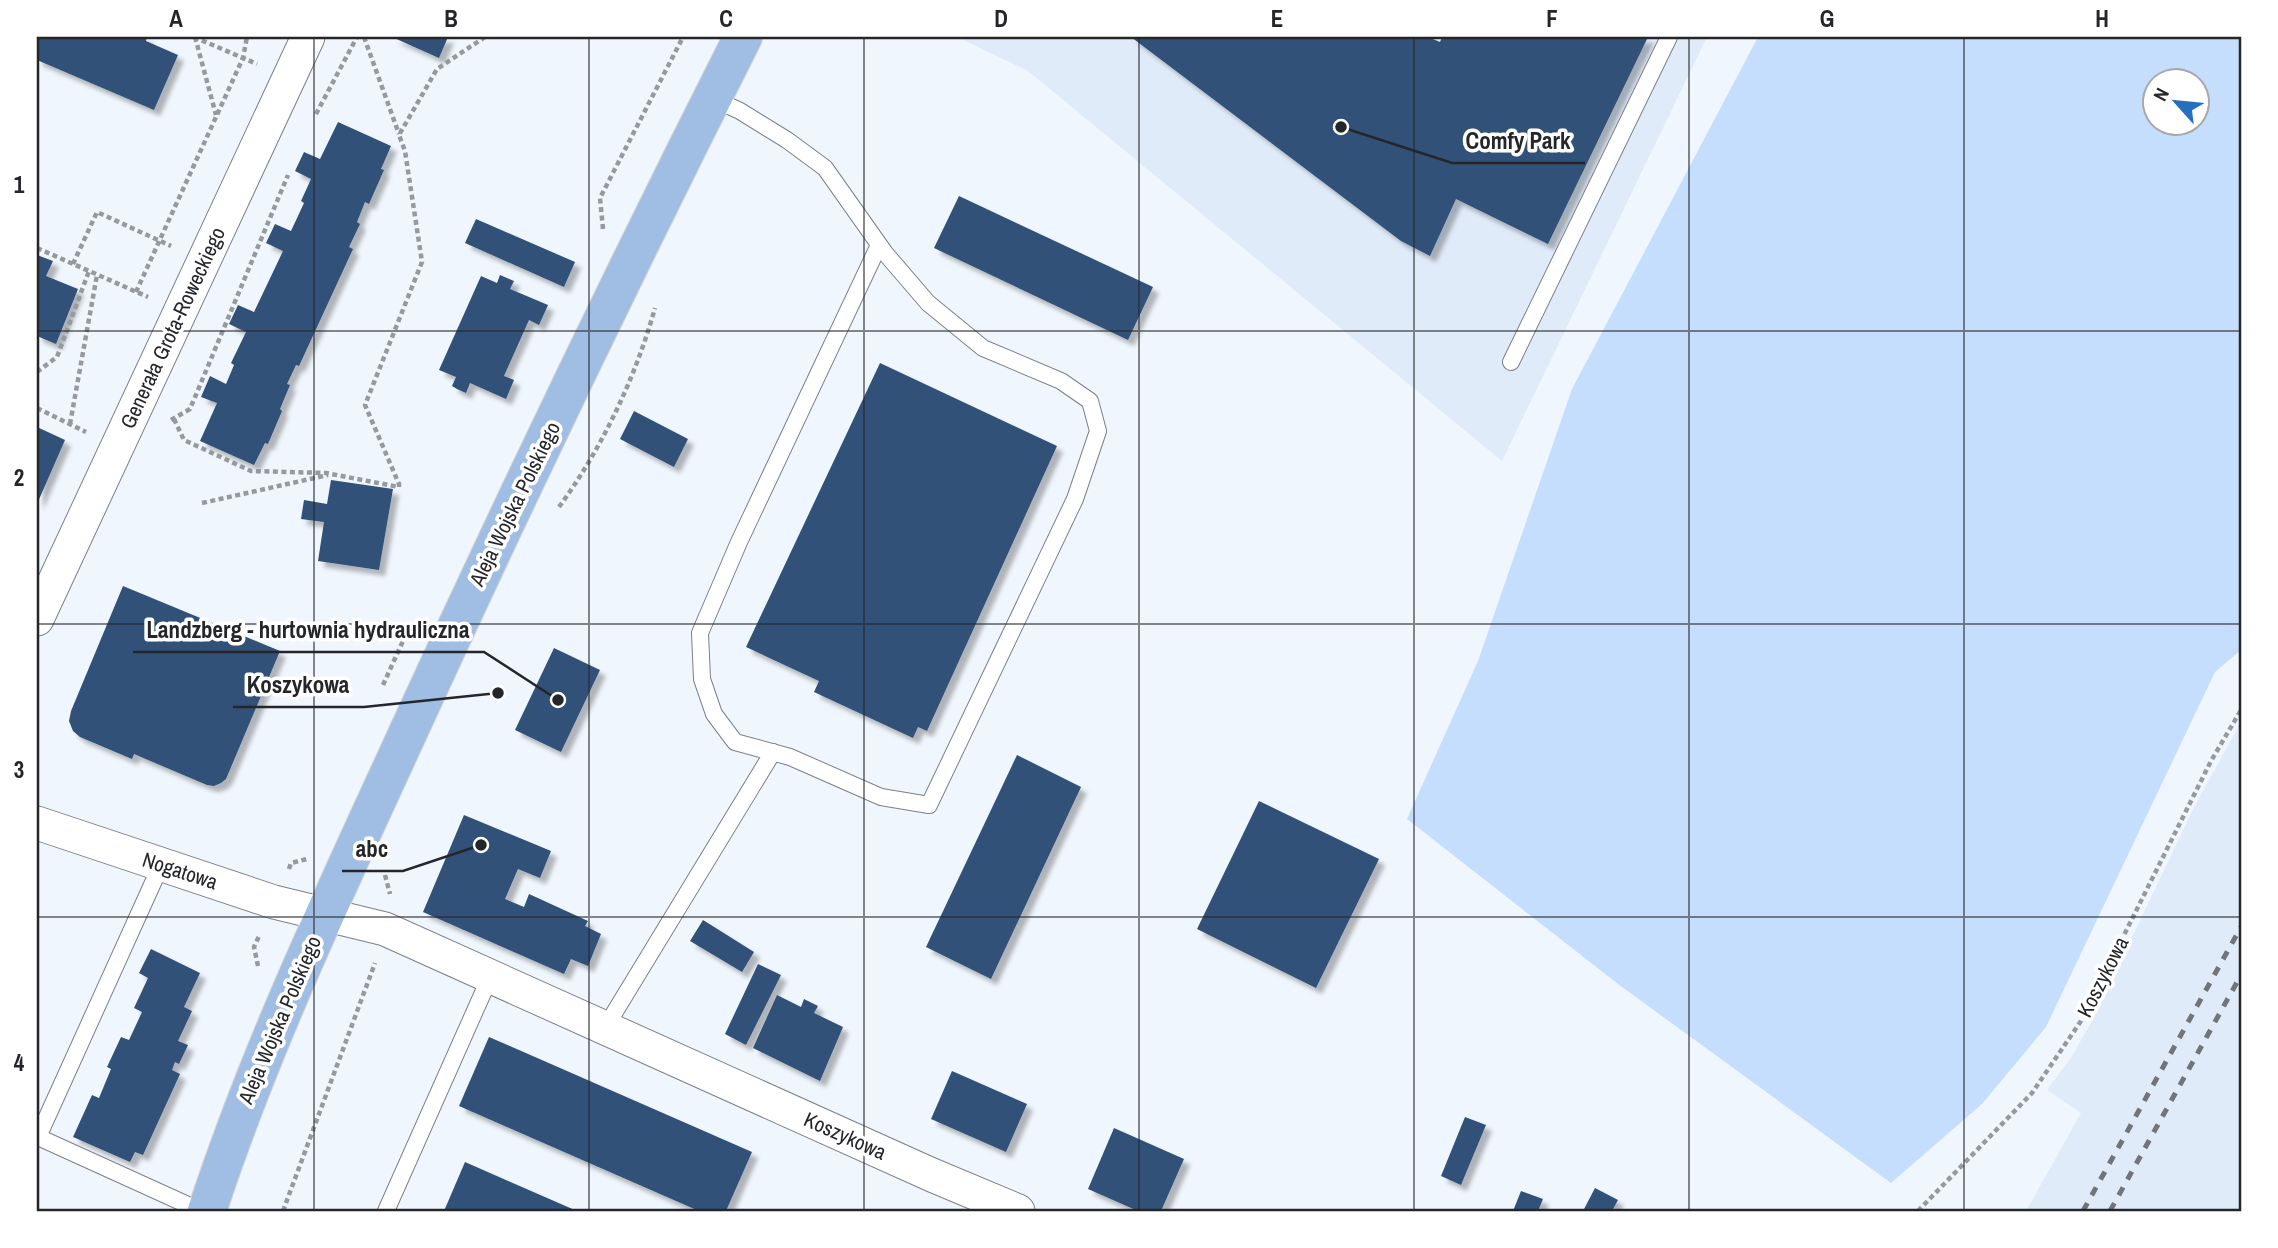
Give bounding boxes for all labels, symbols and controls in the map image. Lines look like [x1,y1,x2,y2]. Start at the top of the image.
text: A [169,3,183,34]
text: B [444,3,458,34]
text: C [719,3,733,34]
text: D [994,3,1008,34]
text: E [1271,3,1283,34]
text: F [1546,3,1558,34]
text: G [1820,3,1834,34]
text: H [2095,3,2109,34]
north arrow [2142,66,2212,136]
text: N [2147,83,2175,105]
callout: Comfy Park [1452,119,1585,163]
text: Comfy Park [1466,125,1571,156]
text: 1 [14,169,25,200]
street label: Generała Grota-Roweckiego [113,222,232,433]
street label: Aleja Wojska Polskiego [462,417,567,592]
text: 2 [14,462,24,493]
callout: Landzberg - hurtownia hydrauliczna [133,608,484,652]
text: Landzberg - hurtownia hydrauliczna [147,614,470,645]
callout: Koszykowa [233,663,364,707]
text: Koszykowa [247,669,350,700]
text: 3 [14,754,24,785]
callout: abc [342,827,403,871]
text: abc [356,833,388,864]
street label: Nogatowa [139,845,222,896]
street label: Aleja Wojska Polskiego [231,931,328,1109]
street label: Koszykowa [2070,931,2135,1022]
text: 4 [14,1047,25,1078]
street label: Koszykowa [800,1105,891,1167]

